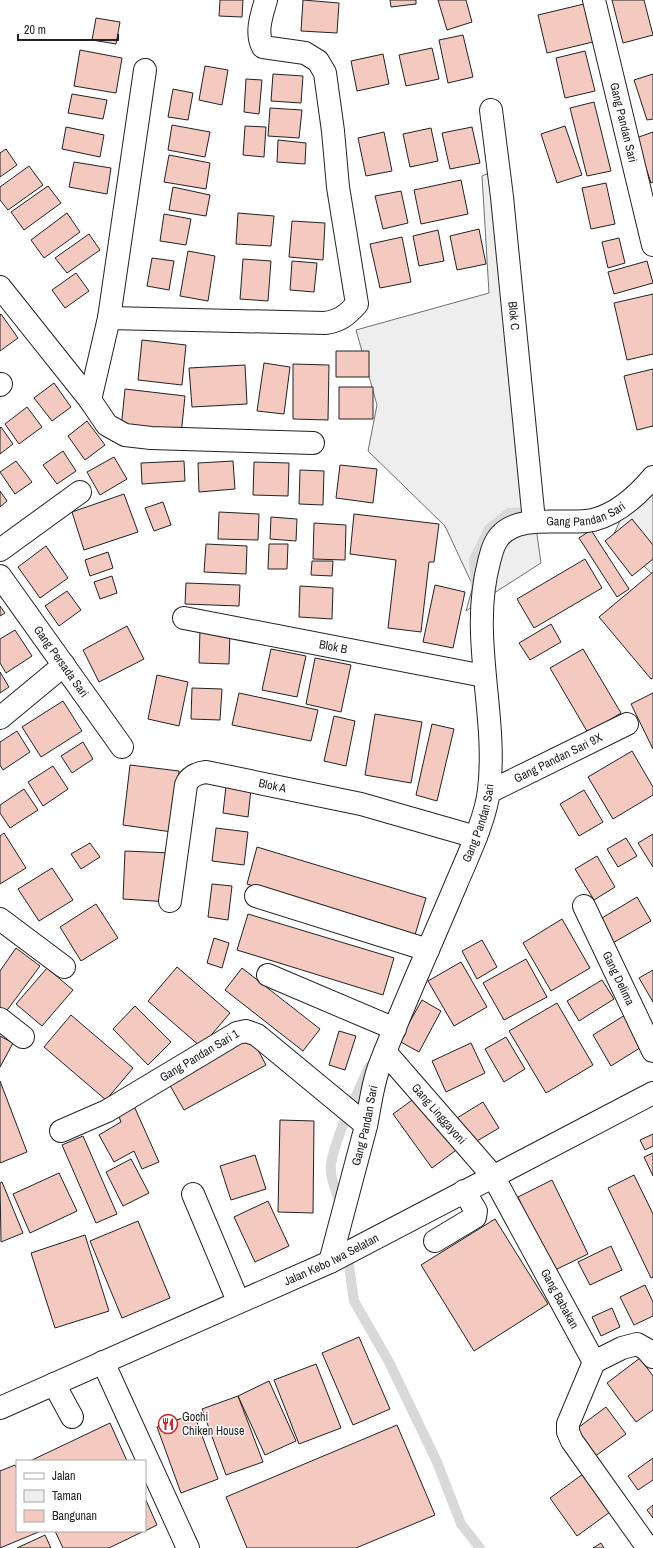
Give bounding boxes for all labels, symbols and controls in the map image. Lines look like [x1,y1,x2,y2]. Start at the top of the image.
scale bar [18,16,118,42]
text: 20 m [24,22,46,38]
street label: Gang Pandan Sari [606,81,641,164]
street label: Blok C [504,300,523,331]
street label: Gang Pandan Sari [546,498,629,530]
street label: Gang Persada Sari [30,622,92,700]
street label: Blok B [318,636,349,657]
street label: Gang Pandan Sari 9X [511,729,605,786]
street label: Blok A [257,775,288,796]
street label: Gang Pandan Sari [458,783,498,865]
street label: Gang Delima [599,949,638,1008]
street label: Gang Pandan Sari 1 [157,1025,243,1086]
street label: Gang Linggayoni [408,1080,470,1148]
street label: Gang Pandan Sari [348,1084,381,1167]
street label: Jalan Kebo Iwa Selatan [281,1230,382,1289]
street label: Gang Babakan [537,1266,582,1331]
place label: Gochi Chiken House [182,1409,244,1439]
restaurant icon: Gochi Chiken House [157,1413,179,1435]
legend [16,1460,146,1532]
text: Jalan [52,1468,76,1484]
text: Taman [52,1488,82,1504]
text: Bangunan [52,1508,97,1524]

